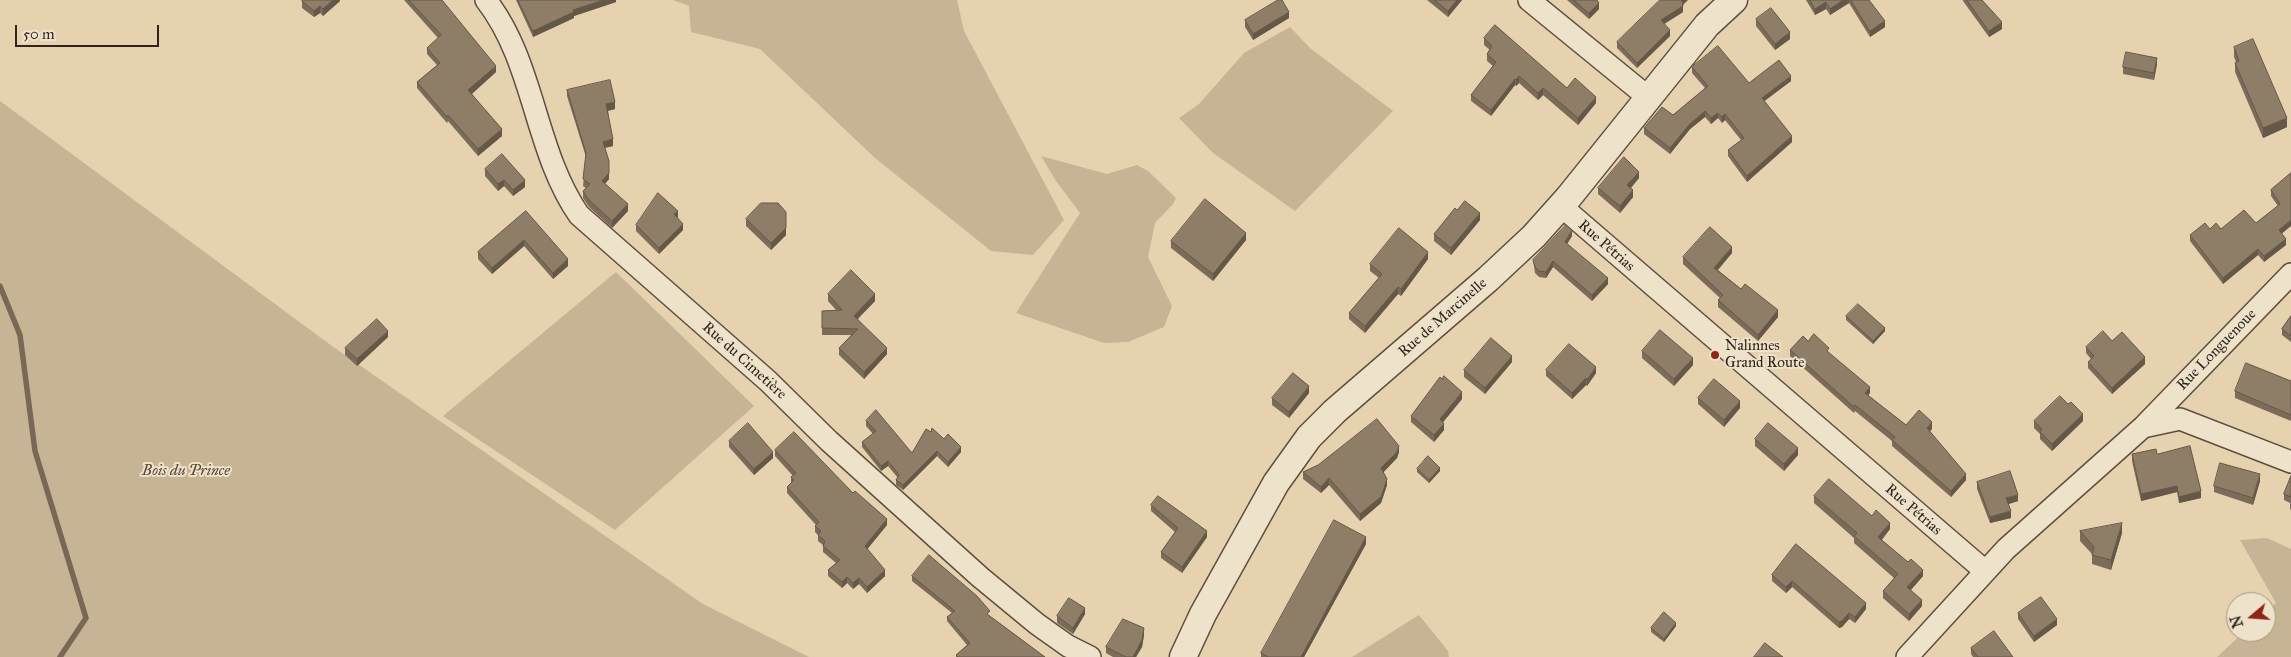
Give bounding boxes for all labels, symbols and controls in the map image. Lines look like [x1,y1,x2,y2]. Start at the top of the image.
scale bar [18,15,161,47]
text: 50 m [23,25,55,43]
street label: Rue Pétrias [1574,217,1638,275]
street label: Rue de Marcinelle [1395,275,1491,361]
street label: Rue Longuenoue [2174,306,2260,394]
street label: Rue du Cimetière [698,318,790,404]
place label: Nalinnes Grand Route [1725,337,1804,372]
marker: Nalinnes Grand Route [1709,349,1721,361]
park label: Bois du Prince [142,462,230,480]
street label: Rue Pétrias [1881,481,1945,539]
north arrow [2226,592,2276,642]
text: N [2227,613,2247,630]

